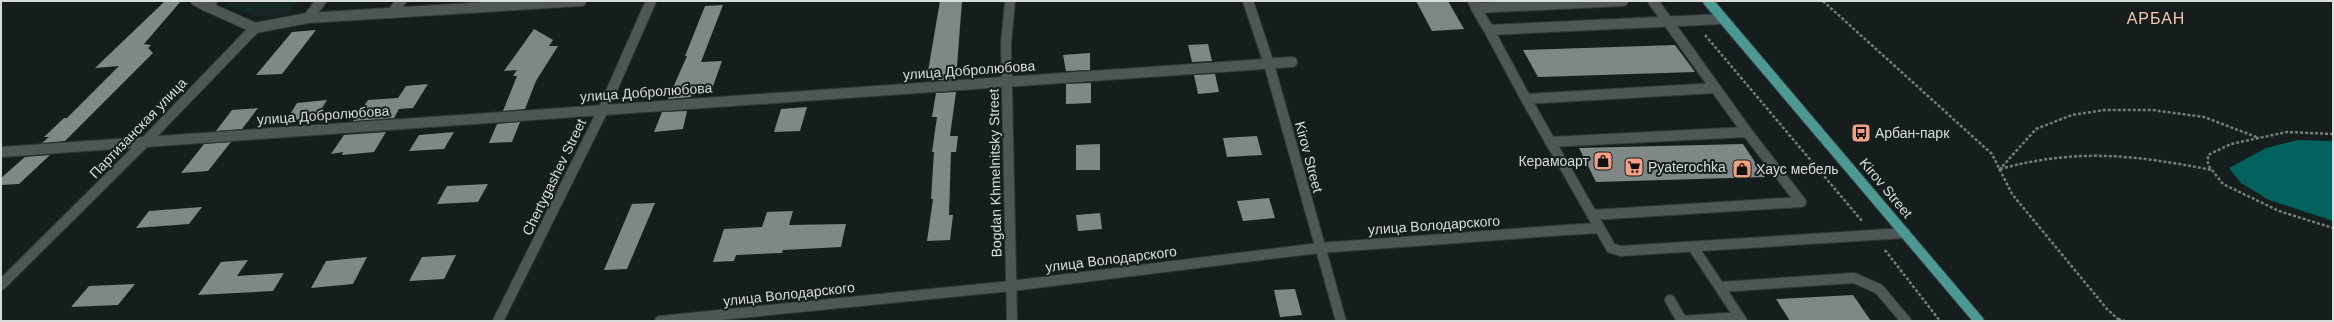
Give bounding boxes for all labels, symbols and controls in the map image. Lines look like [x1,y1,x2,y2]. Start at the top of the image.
district label: АРБАН [2127,10,2185,27]
street label: улица Добролюбова [902,57,1036,83]
street label: Партизанская улица [86,75,190,181]
street label: улица Добролюбова [579,79,713,105]
street label: Bogdan Khmelnitsky Street [986,88,1004,258]
street label: улица Добролюбова [256,102,390,128]
street label: Chertygashev Street [519,116,589,238]
street label: Kirov Street [1292,120,1326,194]
bus stop icon: Арбан-парк [1850,122,1872,144]
place label: Арбан-парк [1875,125,1950,141]
shop icon: Керамоарт [1592,150,1614,172]
place label: Керамоарт [1518,153,1590,169]
street label: Kirov Street [1856,155,1916,221]
supermarket icon: Pyaterochka [1623,156,1645,178]
shop icon: Хаус мебель [1731,158,1753,180]
place label: Pyaterochka [1648,159,1726,175]
place label: Хаус мебель [1756,161,1839,177]
street label: улица Володарского [1367,212,1501,238]
street label: улица Володарского [1044,243,1178,275]
street label: улица Володарского [722,279,856,309]

